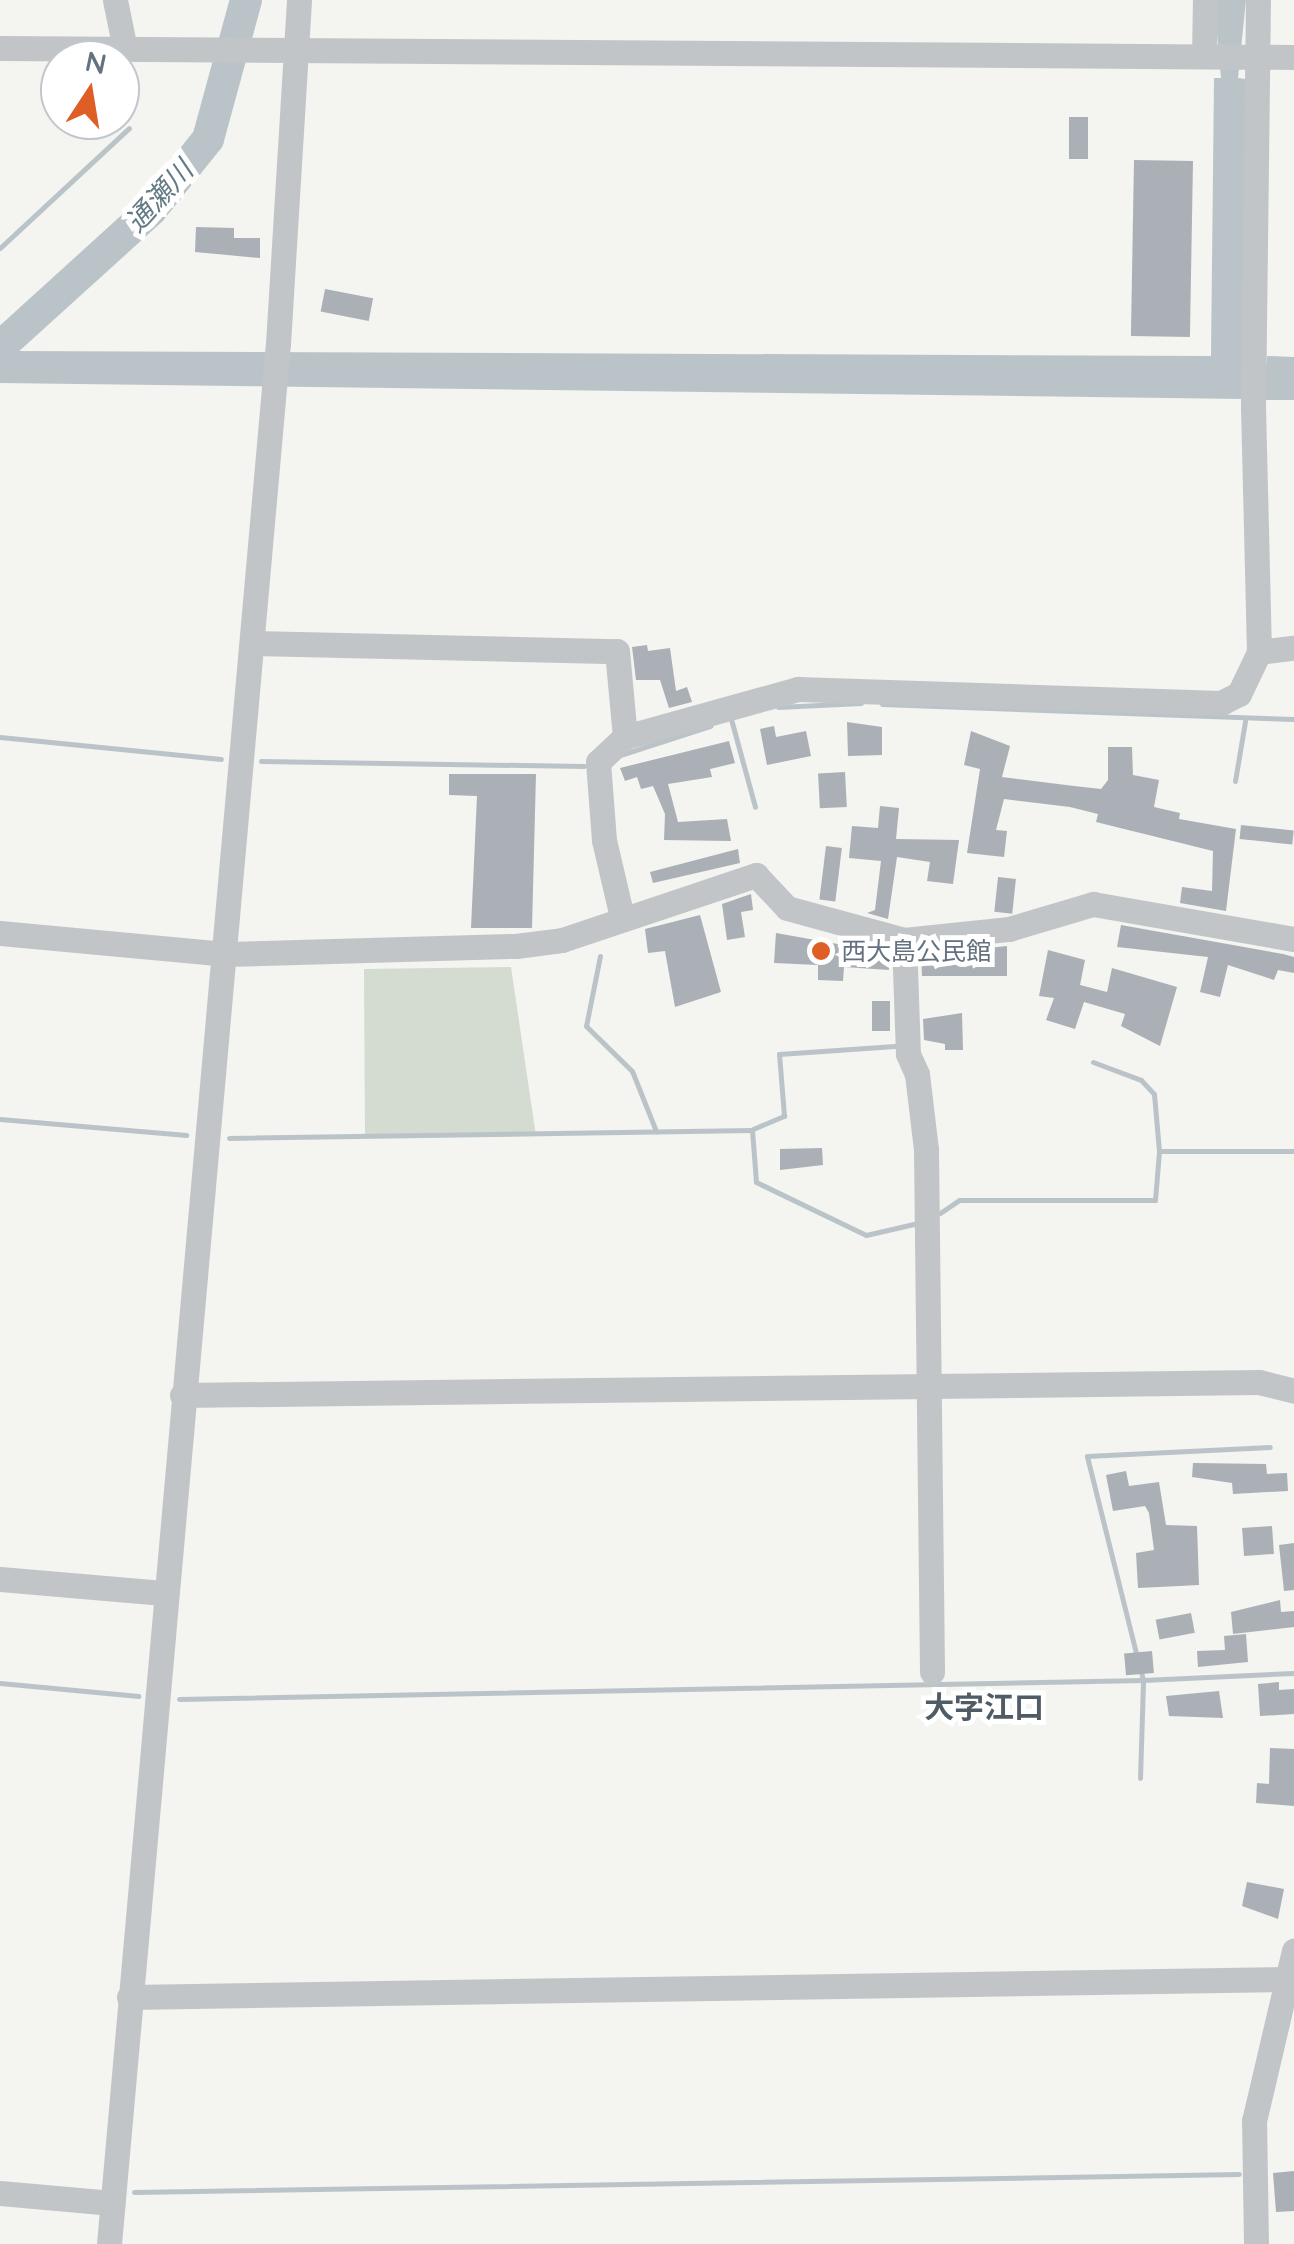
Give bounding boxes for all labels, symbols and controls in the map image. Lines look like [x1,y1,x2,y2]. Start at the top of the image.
north arrow [40,40,140,140]
text: N [82,43,110,81]
water label: 通瀬川 [118,154,200,238]
place label: 西大島公民館 [841,936,991,966]
marker: 西大島公民館 [810,940,832,962]
district label: 大字江口 [924,1689,1044,1725]

